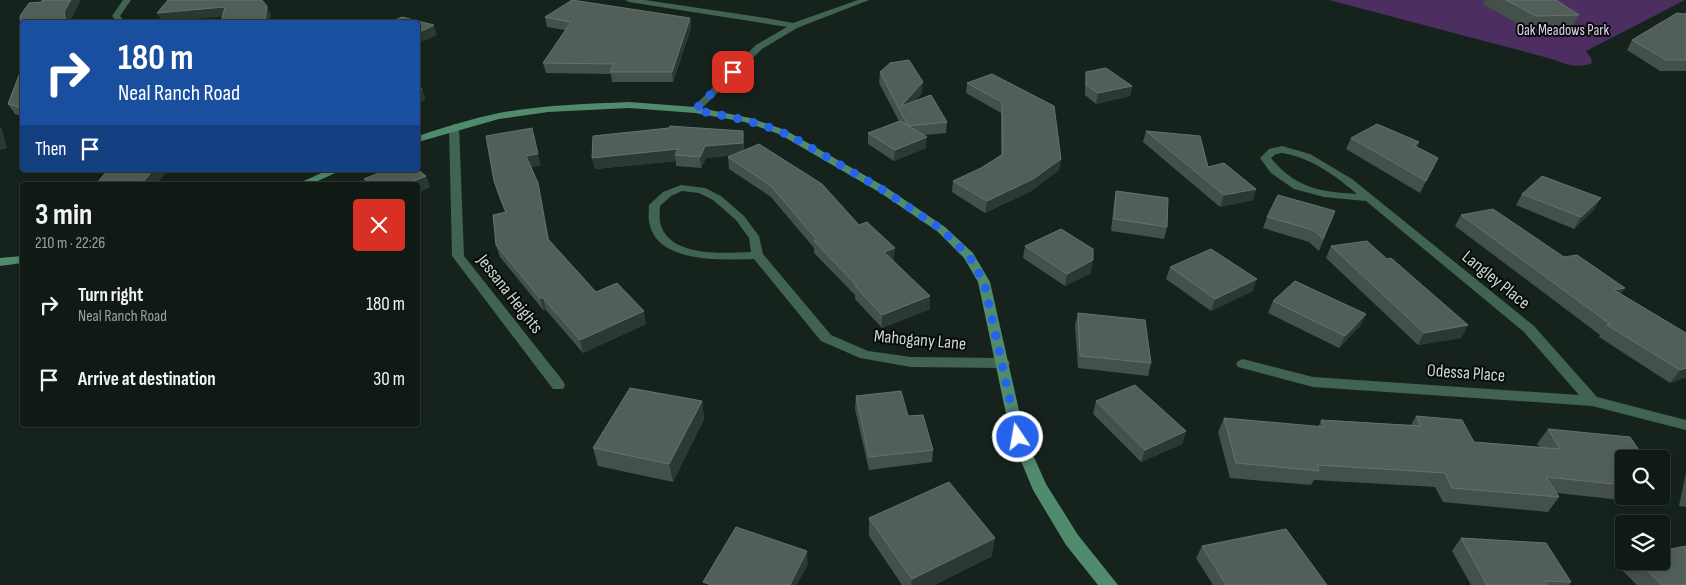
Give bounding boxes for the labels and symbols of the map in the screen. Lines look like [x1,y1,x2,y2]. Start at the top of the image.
park label: Oak Meadows Park [1517,21,1609,40]
pin [712,51,754,93]
street label: Langley Place [1458,246,1534,314]
street label: Jessana Heights [472,249,547,338]
street label: Mahogany Lane [873,326,967,354]
street label: Odessa Place [1426,360,1506,386]
position arrow [991,410,1043,462]

